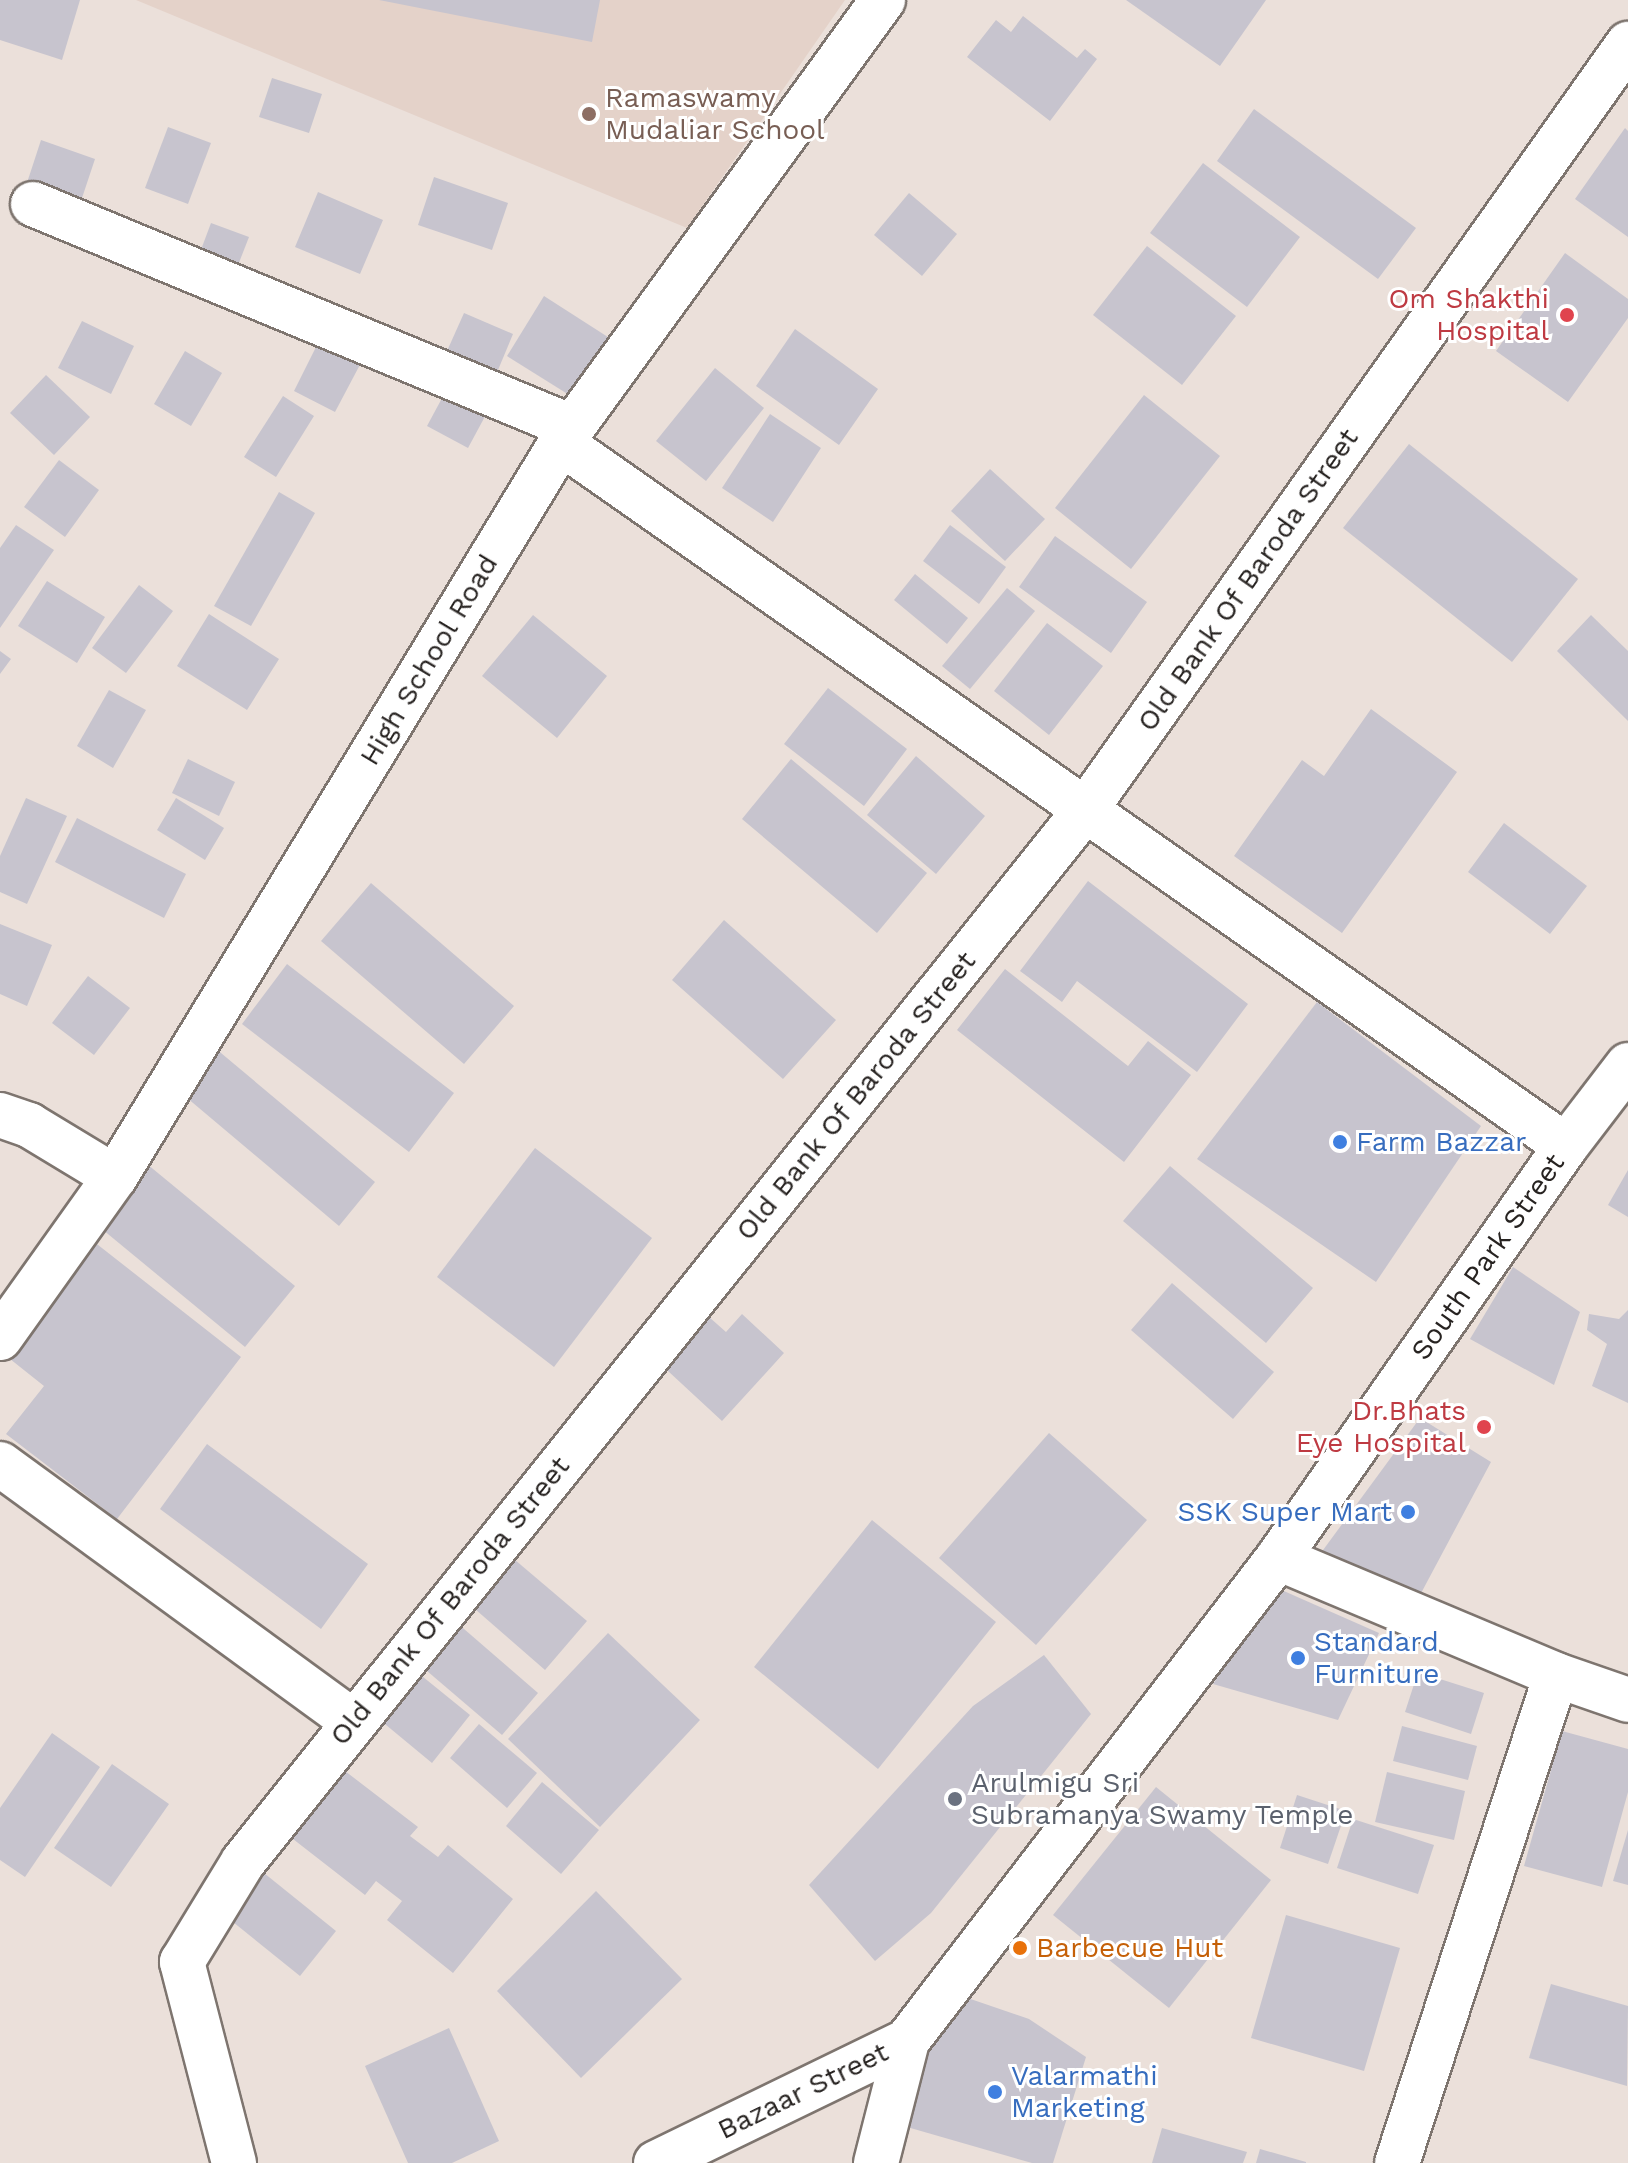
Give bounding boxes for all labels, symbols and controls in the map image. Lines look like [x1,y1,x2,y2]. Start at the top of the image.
place label: Ramaswamy Mudaliar School [605,81,825,147]
marker: Ramaswamy Mudaliar School [580,105,598,123]
place label: Om Shakthi Hospital [1388,282,1549,348]
marker: Om Shakthi Hospital [1556,304,1578,326]
street label: Old Bank Of Baroda Street [1130,421,1366,739]
street label: High School Road [353,548,505,772]
street label: Old Bank Of Baroda Street [728,944,984,1248]
place label: Farm Bazzar [1356,1125,1526,1159]
marker: Farm Bazzar [1331,1133,1349,1151]
street label: South Park Street [1404,1147,1572,1367]
place label: Dr.Bhats Eye Hospital [1296,1394,1466,1460]
marker: Dr.Bhats Eye Hospital [1473,1416,1495,1438]
street label: Old Bank Of Baroda Street [322,1449,578,1753]
place label: SSK Super Mart [1177,1495,1392,1529]
marker: SSK Super Mart [1399,1503,1417,1521]
place label: Standard Furniture [1314,1625,1440,1691]
marker: Standard Furniture [1289,1649,1307,1667]
place label: Arulmigu Sri Subramanya Swamy Temple [971,1766,1356,1832]
marker: Arulmigu Sri Subramanya Swamy Temple [946,1790,964,1808]
place label: Barbecue Hut [1036,1931,1223,1965]
marker: Barbecue Hut [1011,1939,1029,1957]
street label: Bazaar Street [712,2035,894,2147]
place label: Valarmathi Marketing [1011,2059,1158,2125]
marker: Valarmathi Marketing [986,2083,1004,2101]

